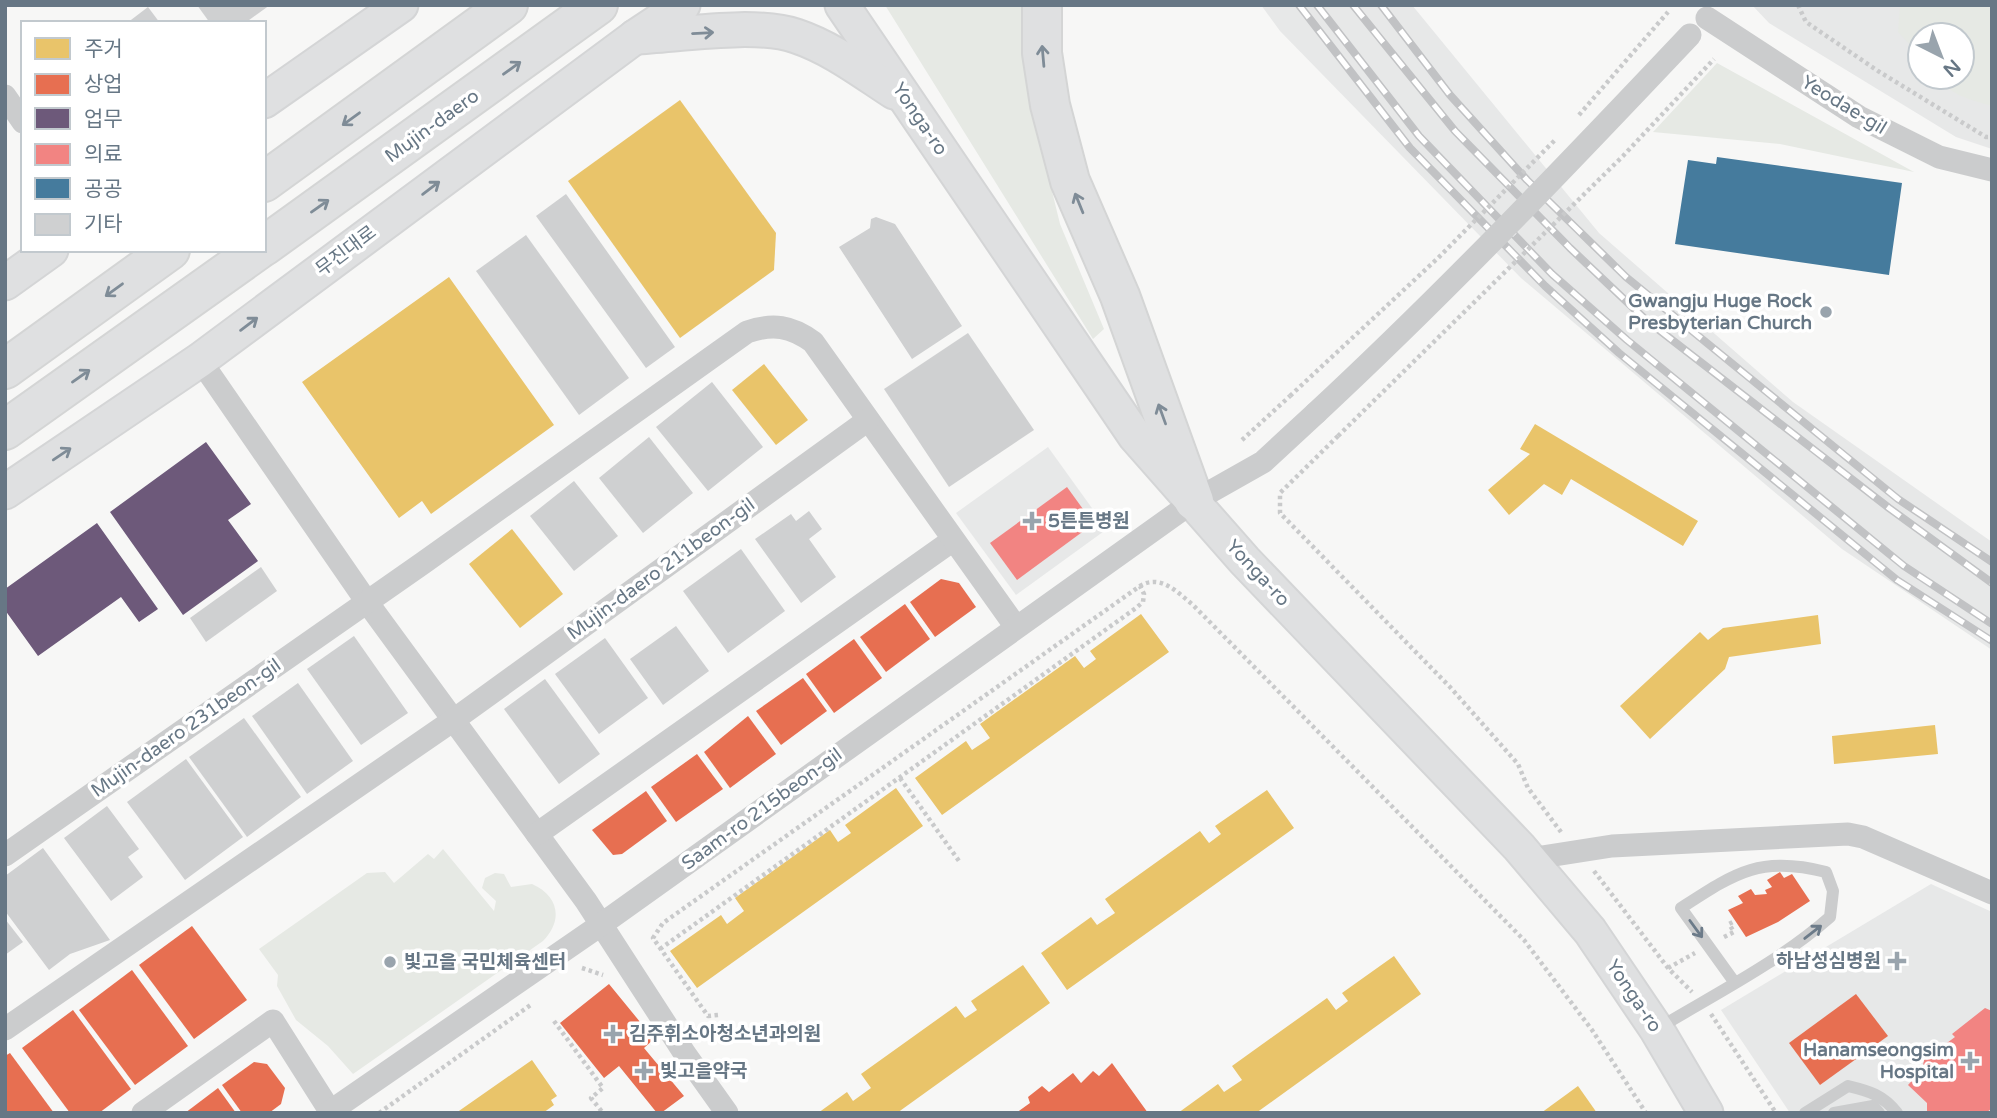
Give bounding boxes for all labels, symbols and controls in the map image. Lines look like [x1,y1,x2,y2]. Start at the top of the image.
legend [21,21,266,252]
north arrow [1906,21,1976,91]
one-way arrow [691,27,714,40]
text: 주거 [84,37,123,62]
one-way arrow [1036,45,1049,67]
text: N [1939,55,1965,81]
one-way arrow [502,61,521,75]
street label: Yeodae-gil [1797,71,1891,139]
text: 상업 [84,72,123,97]
street label: Yonga-ro [888,79,952,159]
street label: Mujin-daero [381,85,483,167]
text: 업무 [84,107,123,132]
one-way arrow [342,112,361,126]
text: 의료 [84,142,123,167]
text: 공공 [84,177,123,202]
one-way arrow [421,181,440,195]
one-way arrow [1072,192,1085,214]
one-way arrow [310,199,329,213]
text: 기타 [84,212,123,237]
street label: 무진대로 [311,221,381,281]
one-way arrow [105,283,124,297]
place label: Gwangju Huge Rock Presbyterian Church [1628,290,1813,335]
marker: Gwangju Huge Rock Presbyterian Church [1818,304,1834,320]
one-way arrow [239,317,258,332]
one-way arrow [71,369,90,384]
one-way arrow [1155,404,1168,426]
one-way arrow [52,446,71,461]
street label: Mujin-daero 211beon-gil [563,494,759,644]
place label: 5튼튼병원 [1048,510,1130,532]
marker: 5튼튼병원 [1022,511,1042,531]
street label: Yonga-ro [1222,535,1294,611]
street label: Mujin-daero 231beon-gil [87,654,285,802]
street label: Saam-ro 215beon-gil [678,743,846,875]
one-way arrow [1689,919,1703,938]
one-way arrow [1803,924,1822,939]
place label: 하남성심병원 [1776,950,1881,972]
place label: 빛고을 국민체육센터 [404,951,566,973]
marker: 하남성심병원 [1887,951,1907,971]
marker: 빛고을 국민체육센터 [382,954,398,970]
street label: Yonga-ro [1602,956,1666,1036]
place label: 김주휘소아청소년과의원 [629,1023,821,1045]
marker: 김주휘소아청소년과의원 [603,1024,623,1044]
place label: Hanamseongsim Hospital [1803,1039,1954,1084]
marker: Hanamseongsim Hospital [1960,1051,1980,1071]
place label: 빛고을약국 [660,1060,747,1082]
marker: 빛고을약국 [634,1061,654,1081]

